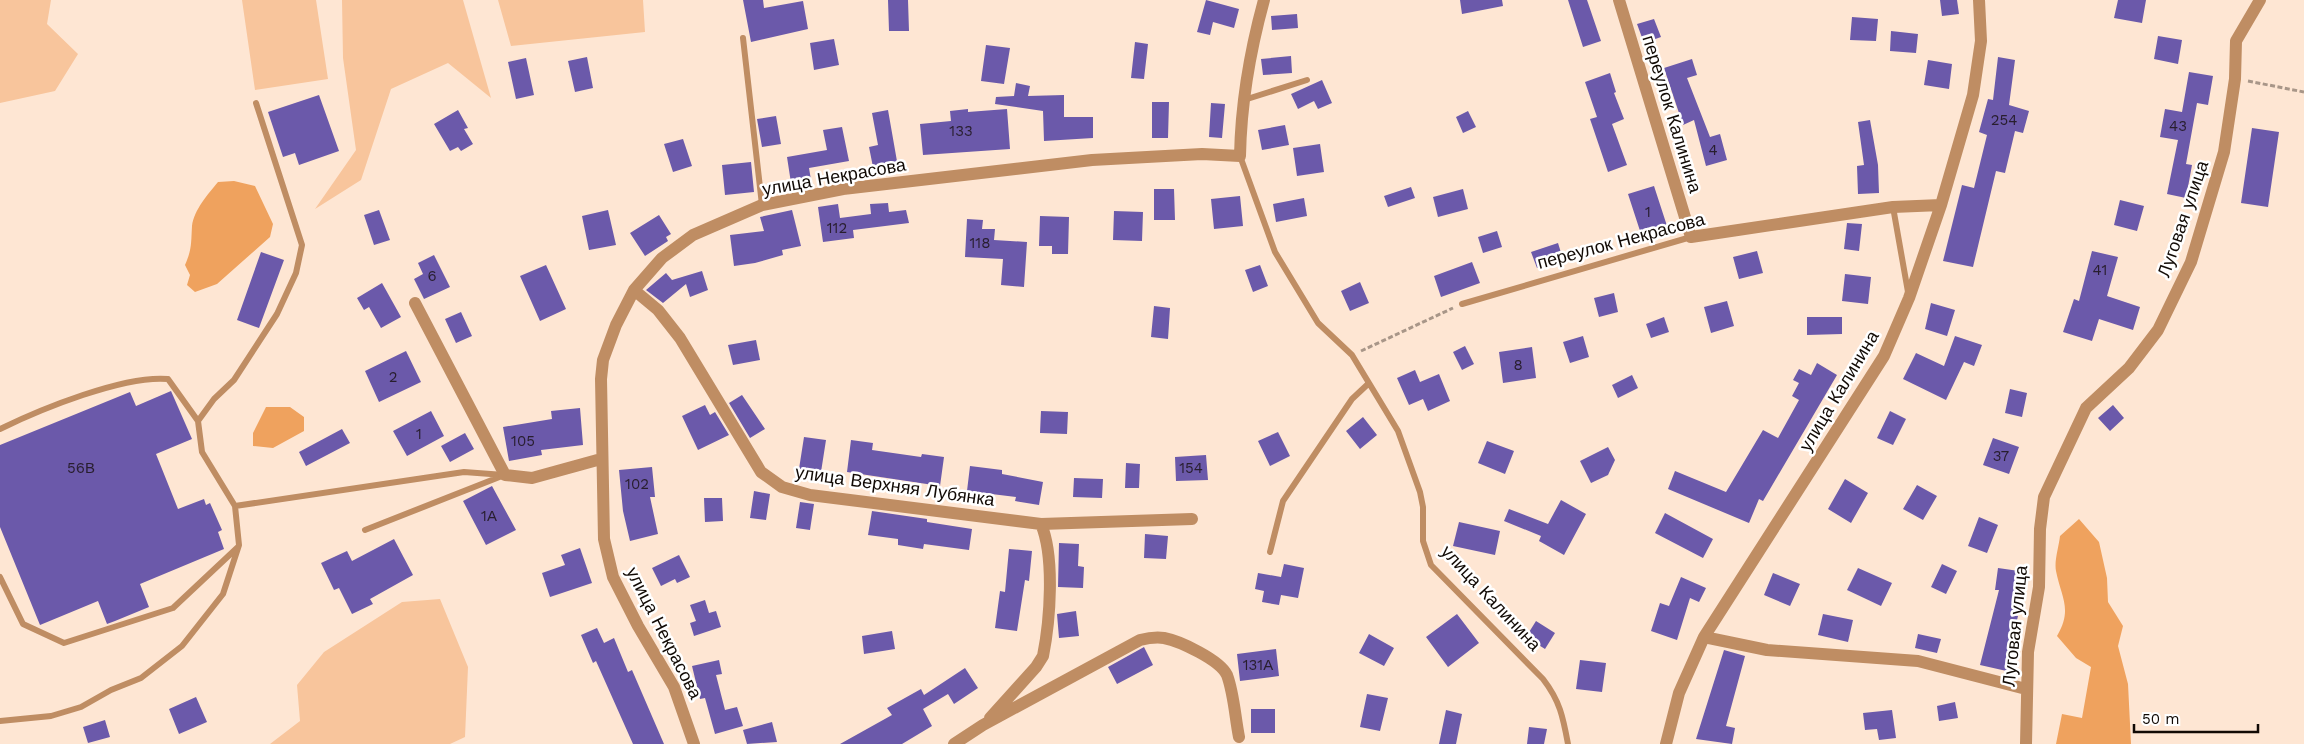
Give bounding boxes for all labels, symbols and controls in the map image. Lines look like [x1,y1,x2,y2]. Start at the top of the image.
street label: переулок Калинина [1638,32,1707,196]
house number: 254 [1991,111,2017,129]
house number: 43 [2169,117,2187,135]
house number: 133 [949,122,973,140]
house number: 4 [1708,141,1718,159]
street label: улица Некрасова [761,153,908,199]
street label: Луговая улица [2153,157,2213,280]
house number: 1 [1645,203,1651,221]
street label: переулок Некрасова [1535,208,1708,273]
house number: 112 [827,219,847,237]
house number: 118 [970,234,990,252]
house number: 41 [2093,261,2107,279]
house number: 6 [427,267,437,285]
street label: улица Калинина [1794,326,1883,455]
house number: 8 [1513,356,1523,374]
house number: 2 [389,368,397,386]
house number: 1 [416,425,422,443]
house number: 105 [511,432,535,450]
house number: 37 [1993,447,2009,465]
house number: 56В [67,459,95,477]
house number: 154 [1179,459,1203,477]
street label: улица Верхняя Лубянка [794,461,997,510]
house number: 102 [625,475,649,493]
house number: 1А [481,507,497,525]
street label: улица Калинина [1437,541,1546,656]
street label: улица Некрасова [622,563,707,703]
street label: Луговая улица [1998,563,2031,688]
house number: 131А [1243,656,1273,674]
scale bar [2134,702,2258,734]
text: 50 m [2142,710,2179,728]

